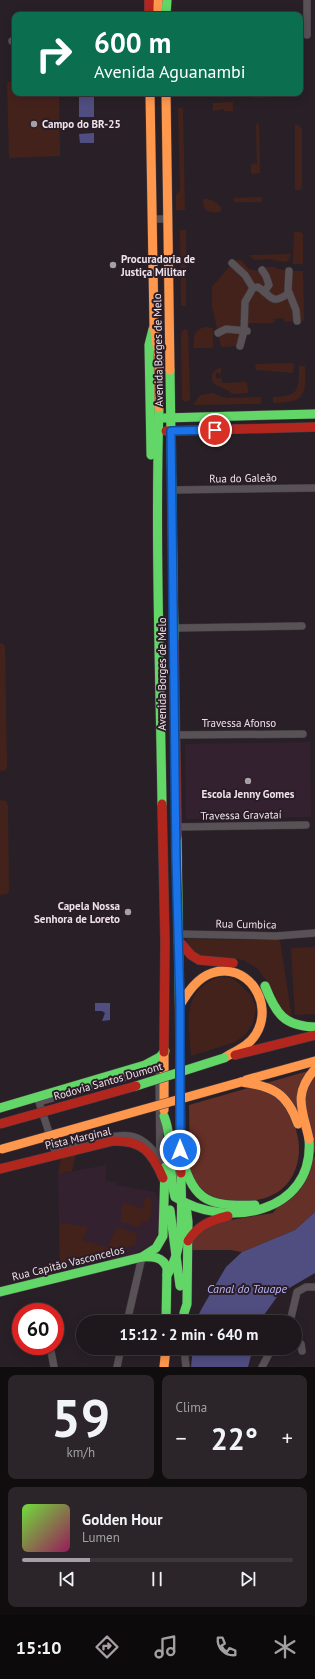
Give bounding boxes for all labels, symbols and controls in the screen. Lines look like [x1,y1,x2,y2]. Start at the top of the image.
text: 600 m [94,24,171,61]
icon: right [28,28,80,80]
text: Avenida Aguanambi [94,60,246,83]
place label: Campo do BR-25 [42,117,121,131]
marker: Campo do BR-25 [29,119,39,129]
place label: Procuradoria de Justiça Militar [120,252,196,279]
marker: Procuradoria de Justiça Militar [108,260,118,270]
street label: Avenida Borges de Melo [150,293,166,407]
pin [198,413,232,447]
icon: arrive [204,419,226,441]
street label: Rua do Galeão [209,470,277,486]
street label: Avenida Borges de Melo [155,617,169,731]
street label: Travessa Afonso [202,716,276,730]
marker: Escola Jenny Gomes [243,776,253,786]
place label: Escola Jenny Gomes [202,787,295,801]
street label: Travessa Gravataí [200,807,282,823]
place label: Capela Nossa Senhora de Loreto [34,899,120,926]
marker: Capela Nossa Senhora de Loreto [123,907,133,917]
street label: Rua Cumbica [215,916,277,932]
street label: Rodovia Santos Dumont [52,1059,164,1103]
street label: Pista Marginal [44,1123,113,1152]
position arrow [159,1129,201,1171]
street label: Rua Capitão Vasconcelos [10,1242,126,1284]
water label: Canal do Tauape [207,1281,287,1296]
speed limit sign: 60 [12,1303,64,1355]
text: 15:12 · 2 min · 640 m [120,1325,258,1344]
text: 59 [51,1384,110,1451]
text: Clima [176,1399,207,1416]
text: 22° [211,1419,258,1458]
text: − [176,1424,187,1452]
text: + [282,1424,293,1452]
text: km/h [67,1444,95,1461]
text: Golden Hour [82,1510,162,1529]
text: Lumen [82,1529,120,1546]
icon: previous [56,1568,78,1590]
icon: pause [146,1568,168,1590]
icon: next [237,1568,259,1590]
icon: directions [93,1633,121,1661]
icon: music [152,1633,180,1661]
icon: phone [212,1633,240,1661]
icon: climate [271,1633,299,1661]
text: 15:10 [16,1636,61,1659]

